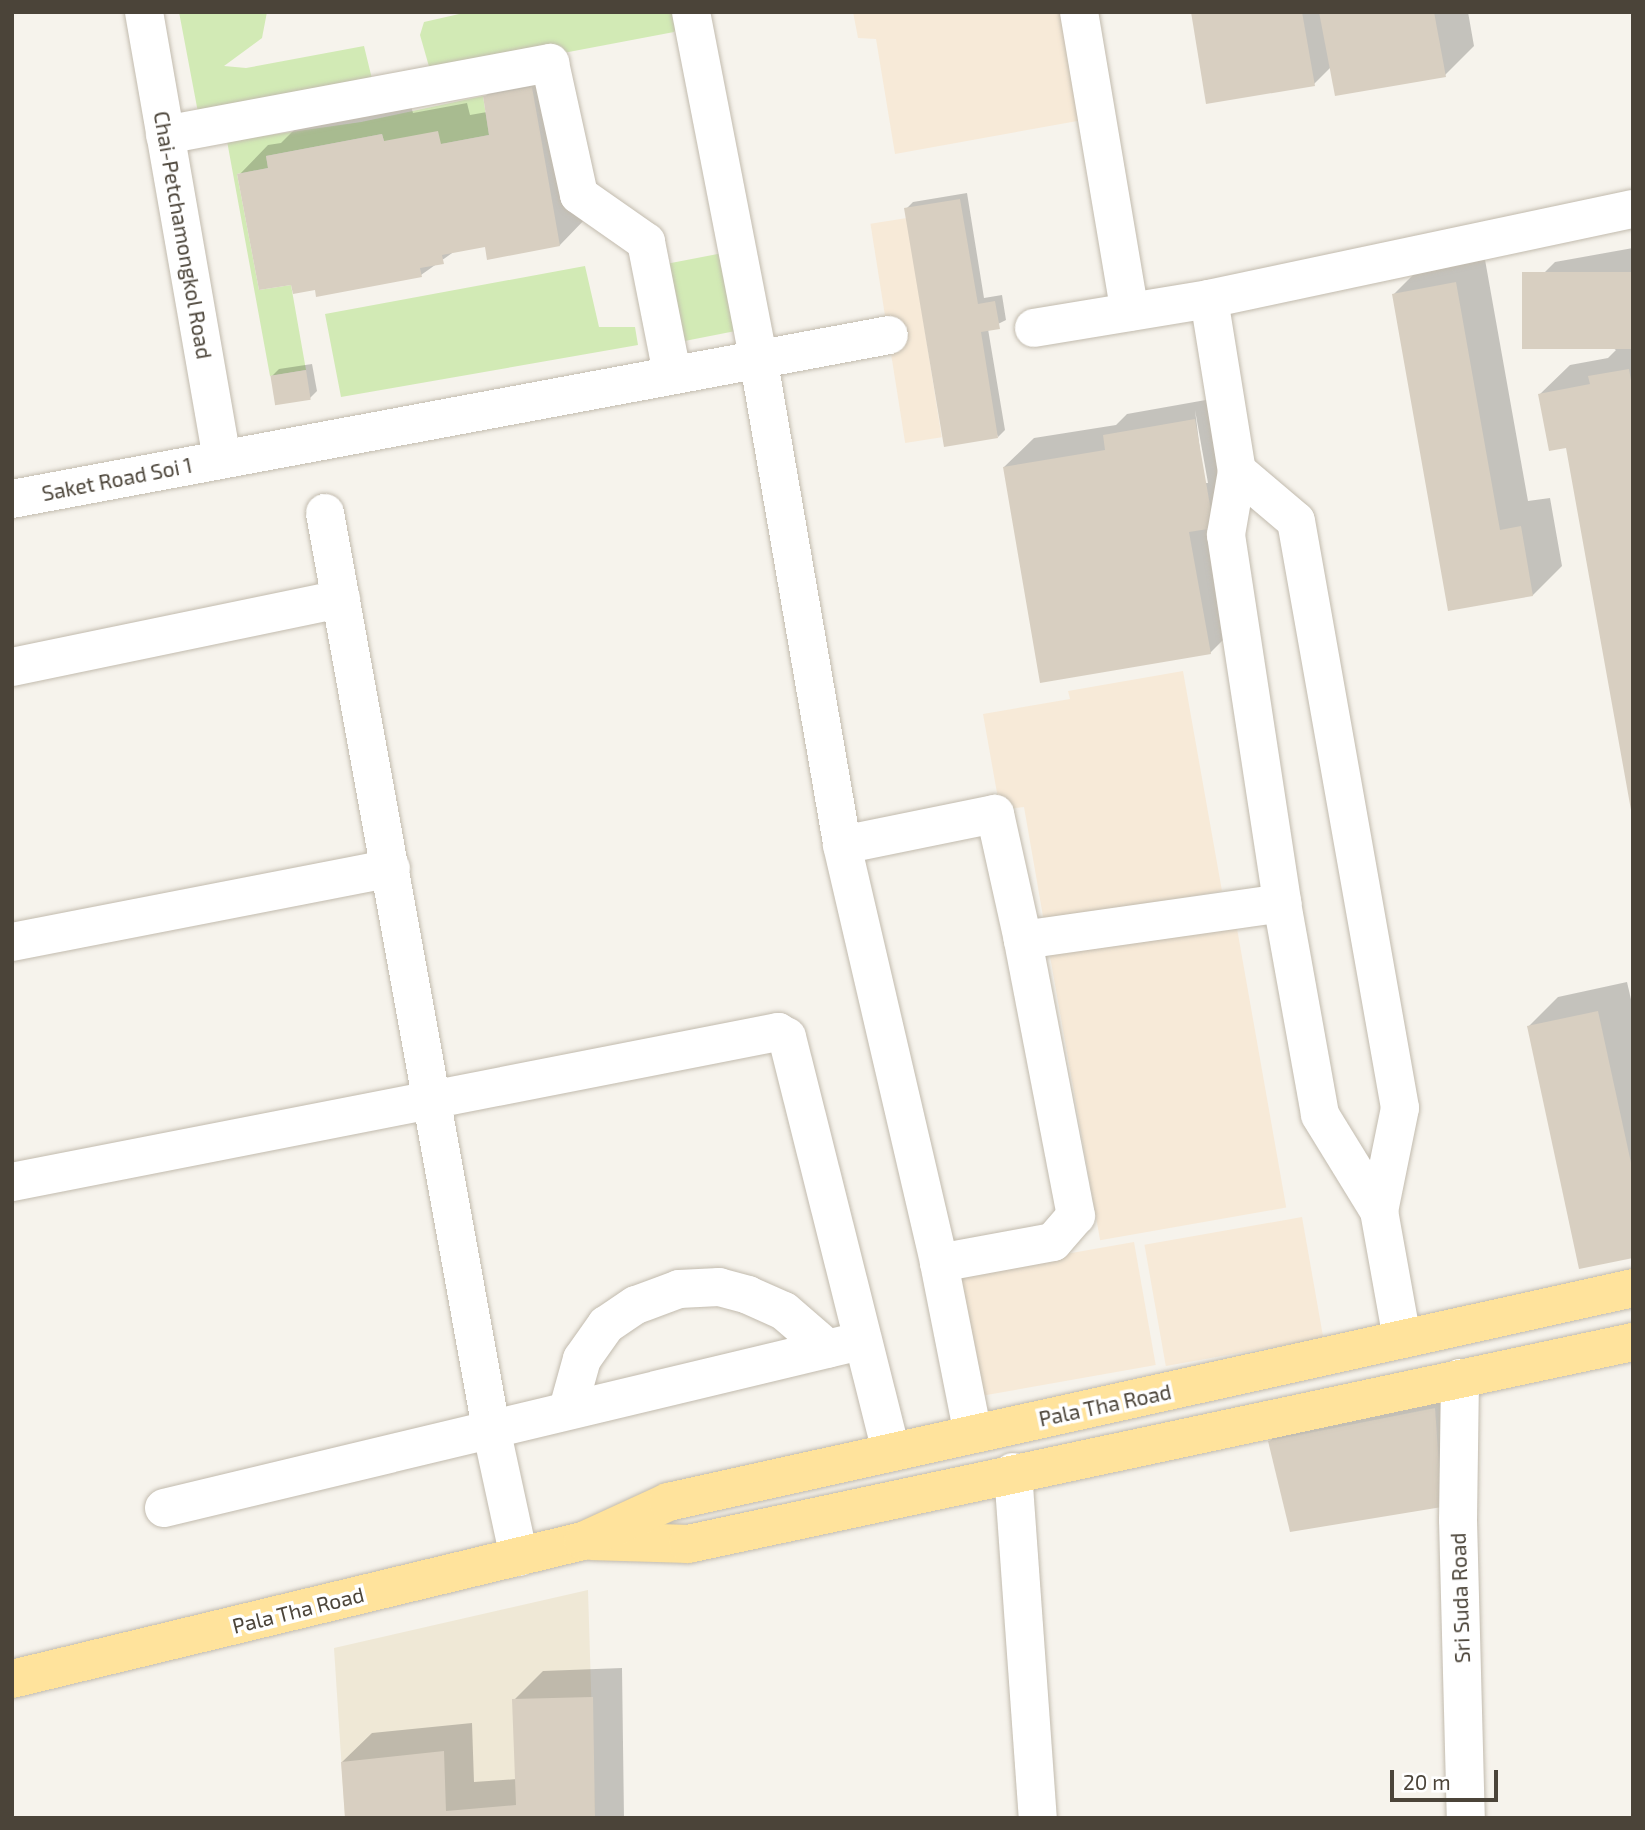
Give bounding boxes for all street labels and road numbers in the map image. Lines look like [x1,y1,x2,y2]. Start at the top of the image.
street label: Chai-Petchamongkol Road [149,109,217,361]
street label: Saket Road Soi 1 [40,452,194,506]
street label: Pala Tha Road [1036,1379,1174,1431]
street label: Sri Suda Road [1445,1532,1475,1664]
street label: Pala Tha Road [229,1581,367,1639]

